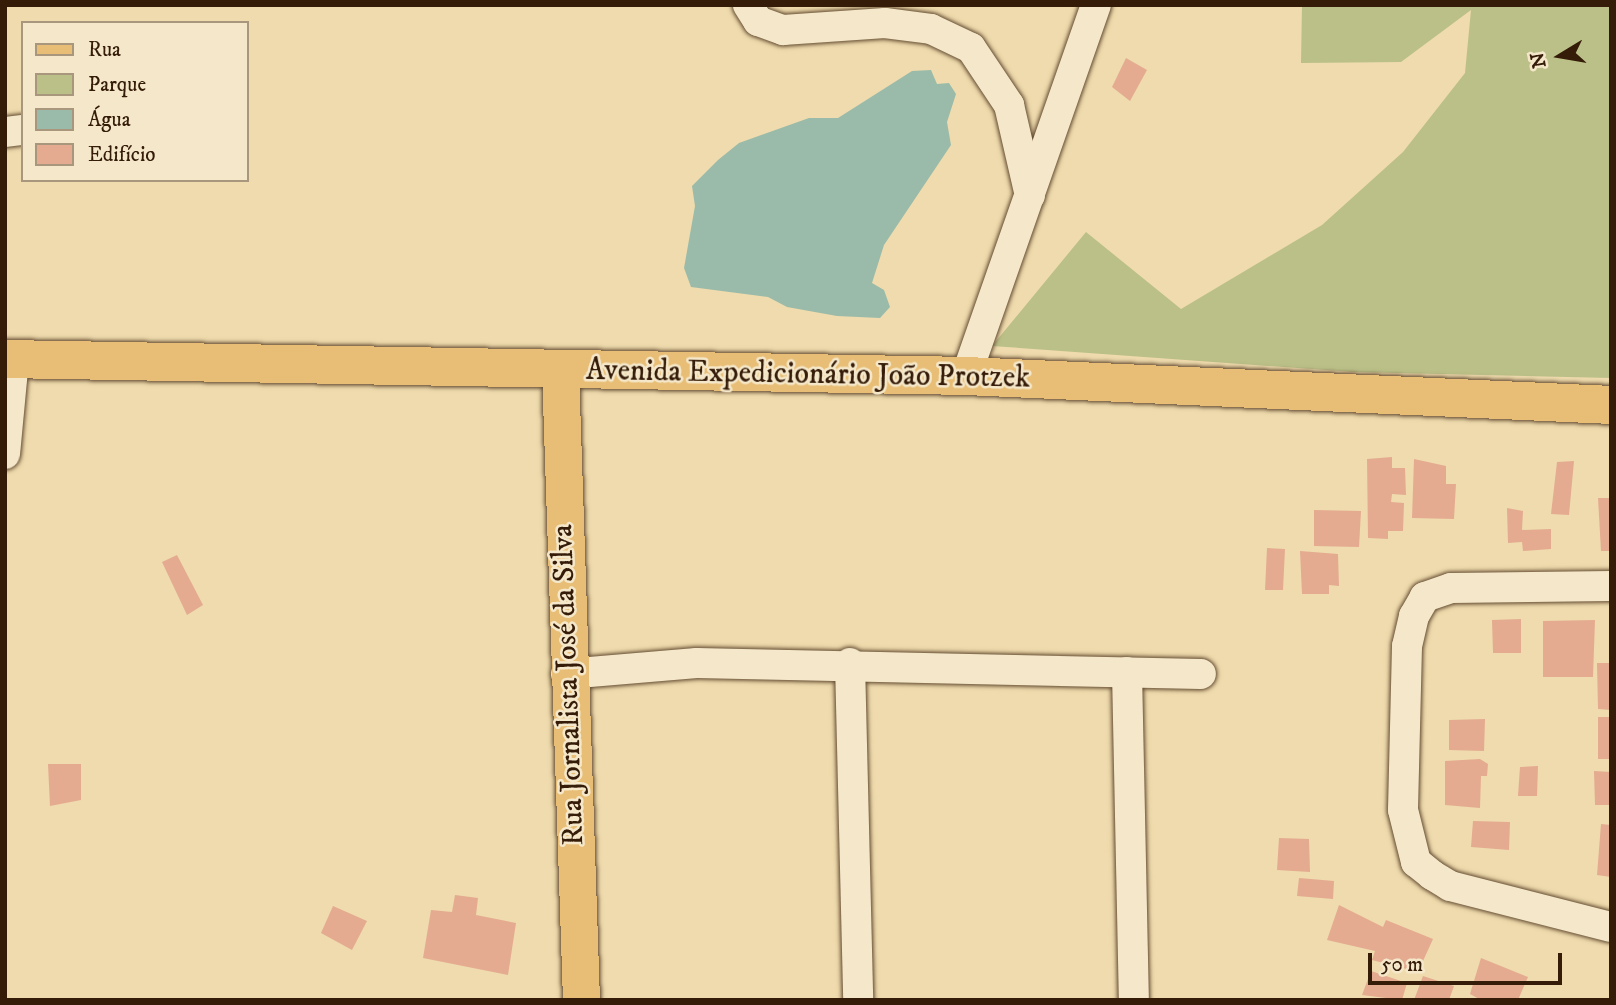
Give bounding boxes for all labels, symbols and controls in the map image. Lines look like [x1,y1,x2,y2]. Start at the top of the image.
legend [21,21,248,182]
north arrow [1525,21,1595,91]
text: Rua [88,37,121,63]
text: N [1526,50,1552,70]
text: Parque [88,72,146,98]
text: Água [88,107,131,133]
text: Edifício [88,142,156,168]
street label: Avenida Expedicionário João Protzek [586,353,1030,397]
street label: Rua Jornalista José da Silva [545,524,593,846]
scale bar [1371,939,1565,983]
text: 50 m [1381,952,1423,978]

